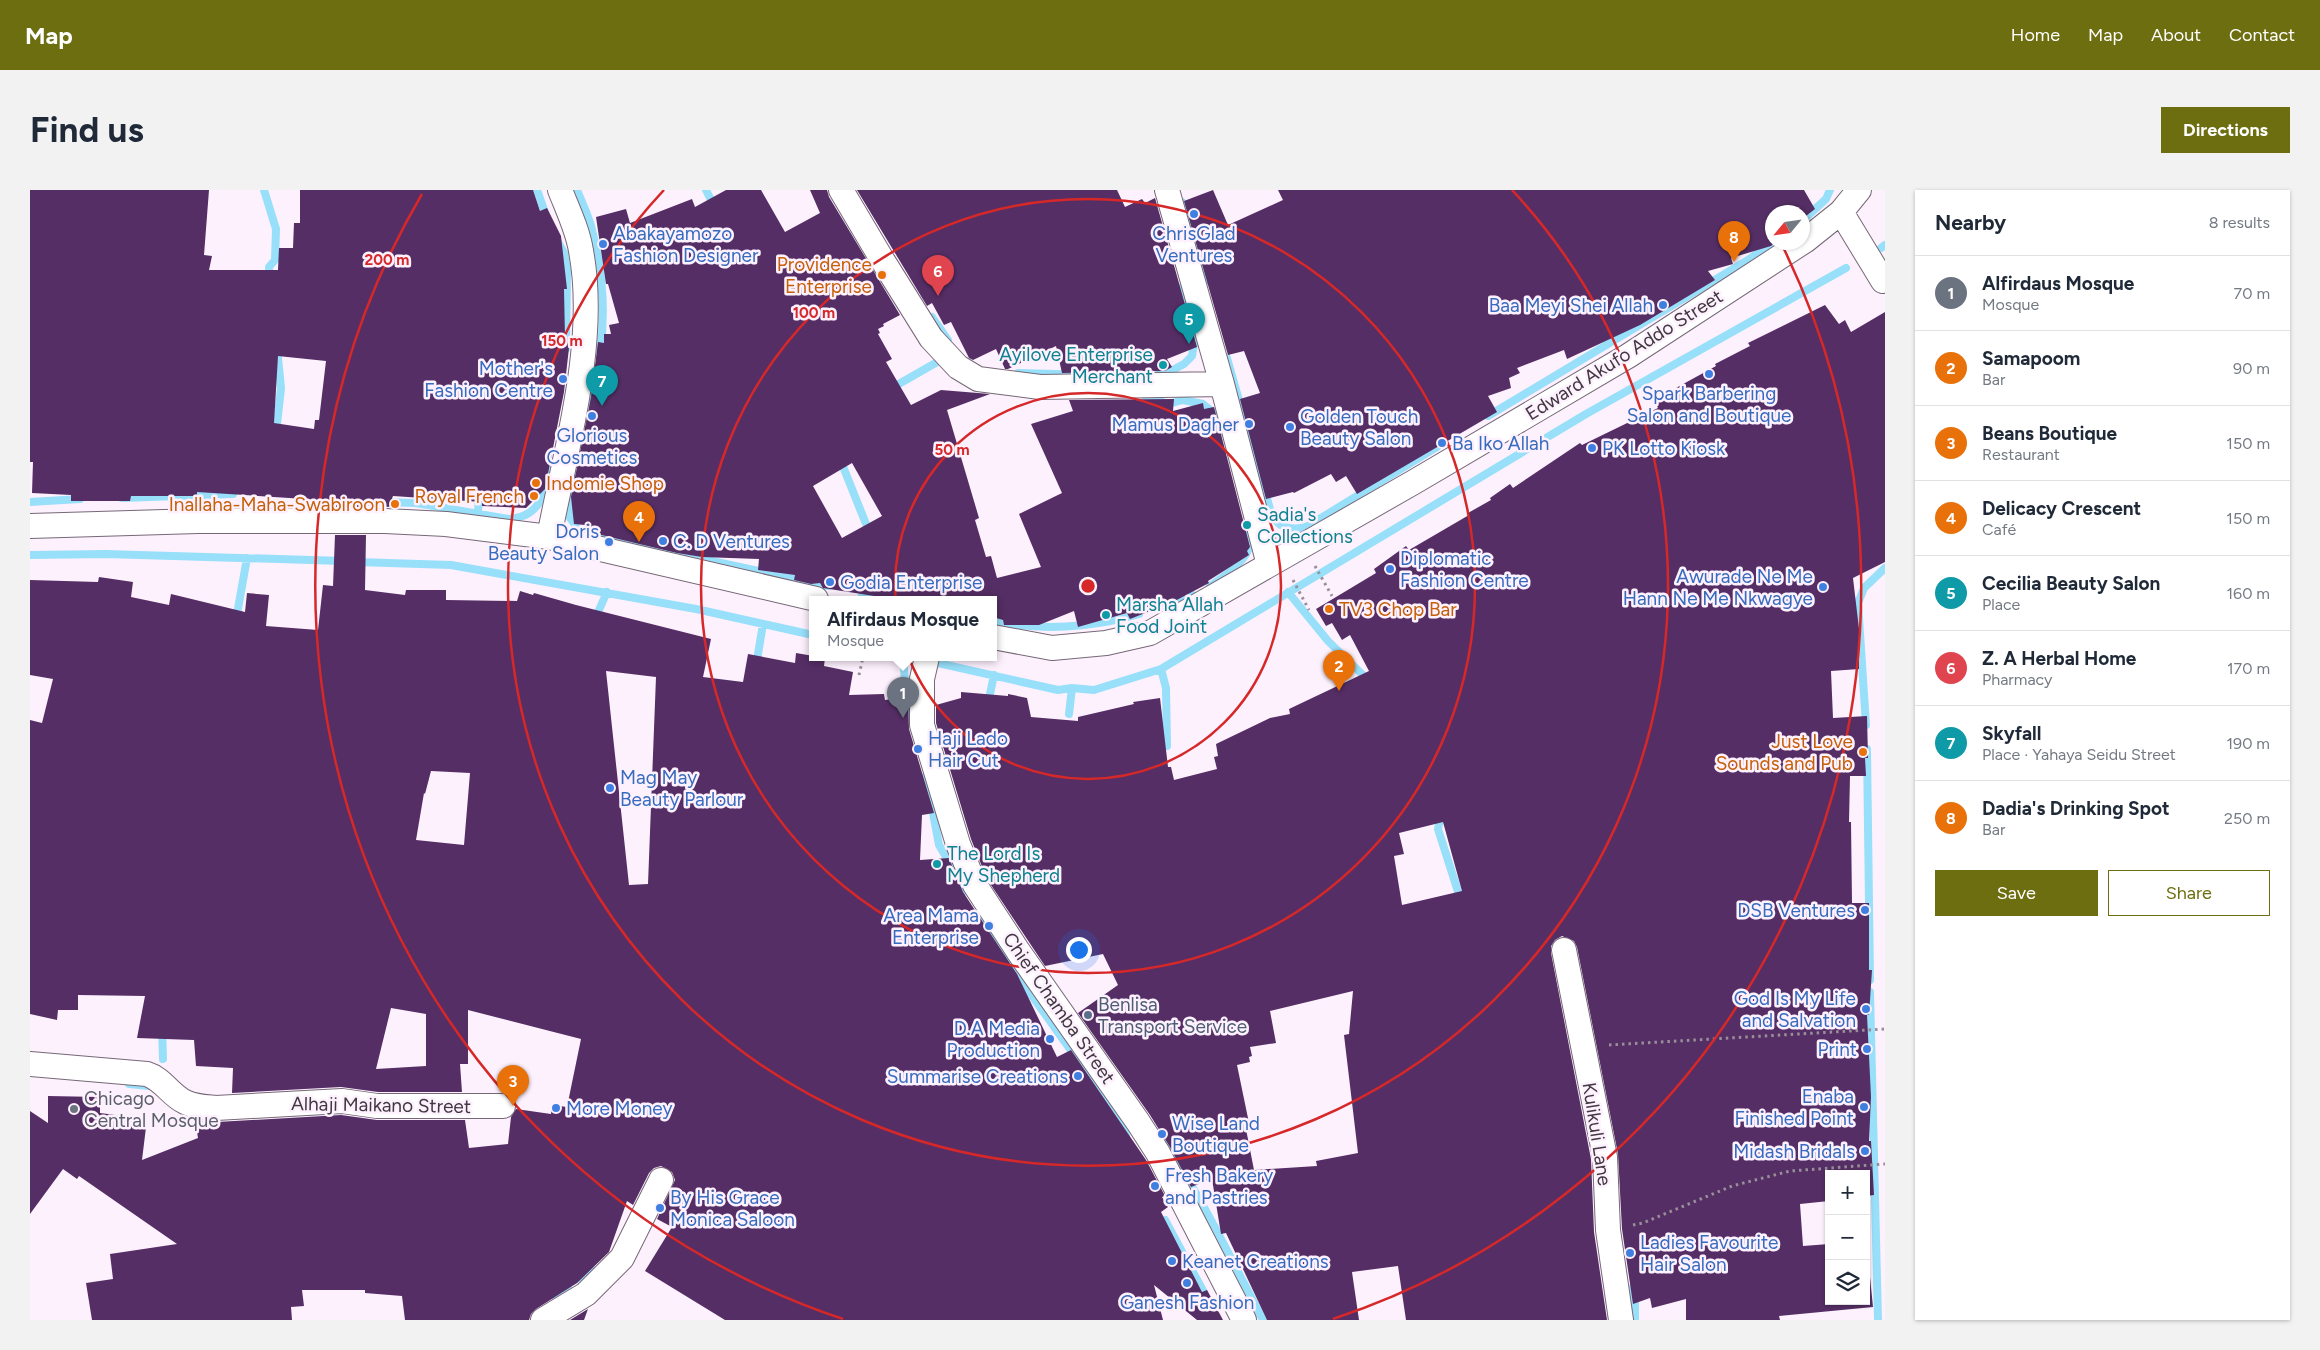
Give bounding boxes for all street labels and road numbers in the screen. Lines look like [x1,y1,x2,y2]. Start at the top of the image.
street label: Edward Akufo Addo Street [1521,285,1727,425]
street label: Chief Chamba Street [998,928,1120,1088]
street label: Kulikuli Lane [1577,1081,1617,1187]
street label: Alhaji Maikano Street [291,1092,471,1118]

